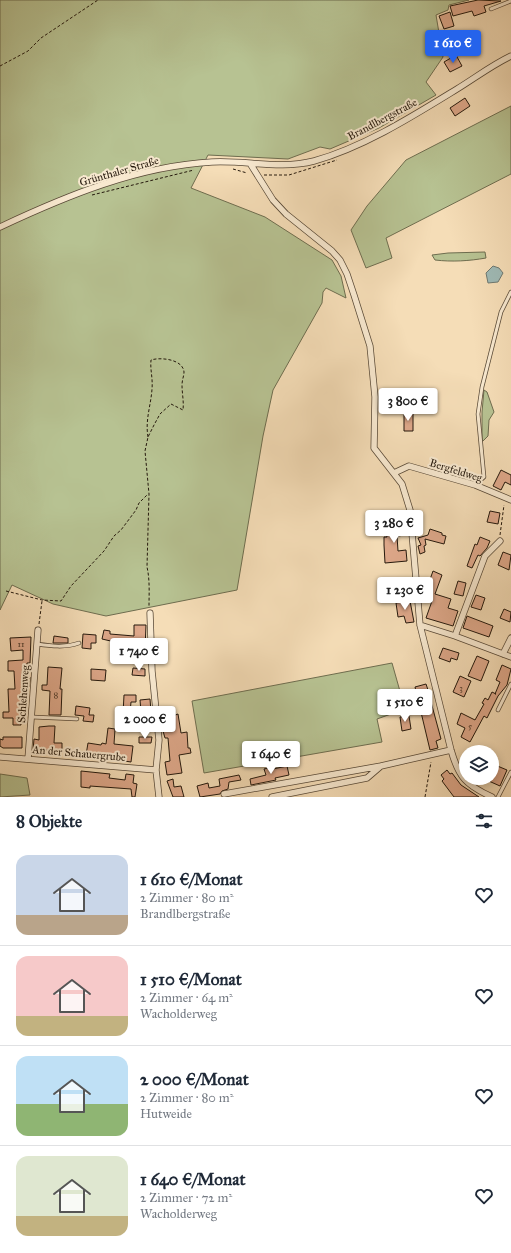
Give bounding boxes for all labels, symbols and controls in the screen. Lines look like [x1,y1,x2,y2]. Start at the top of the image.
pin: 1 610 € [416,30,490,64]
text: 1 610 € [434,35,472,51]
street label: Brandlbergstraße [345,96,419,143]
street label: Grünthaler Straße [78,154,161,189]
pin: 3 800 € [371,388,445,422]
text: 3 800 € [388,393,428,409]
street label: Bergfeldweg [428,456,485,485]
pin: 3 280 € [357,510,431,544]
text: 3 280 € [374,515,414,531]
pin: 1 230 € [368,577,442,611]
text: 1 230 € [386,582,424,598]
house number: 11 [17,638,25,649]
pin: 1 740 € [102,638,176,672]
text: 1 740 € [119,643,159,659]
street label: Schlehenweg [15,664,32,723]
house number: 3 [459,682,463,693]
house number: 8 [54,689,59,700]
pin: 1 510 € [368,689,442,723]
text: 1 510 € [386,694,424,710]
pin: 2 000 € [108,706,182,740]
text: 2 000 € [124,711,166,727]
house number: 5 [468,720,473,731]
pin: 1 640 € [234,741,308,775]
street label: An der Schauergrube [31,743,127,764]
map controls [459,745,499,785]
button: layers [459,745,499,785]
text: 1 640 € [251,746,291,762]
icon: filters [473,810,495,832]
text: 8 Objekte [16,811,82,832]
text: 1 610 €/Monat [140,869,242,890]
icon: home [48,871,96,919]
icon: heart [473,884,495,906]
text: 2 Zimmer · 80 m² [140,890,233,906]
text: Brandlbergstraße [140,906,231,922]
text: 1 510 €/Monat [140,969,242,990]
icon: home [48,972,96,1020]
icon: heart [473,985,495,1007]
text: 2 Zimmer · 64 m² [140,990,233,1006]
text: Wacholderweg [140,1006,217,1022]
text: 2 000 €/Monat [140,1069,249,1090]
icon: home [48,1072,96,1120]
icon: heart [473,1085,495,1107]
text: 2 Zimmer · 80 m² [140,1090,233,1106]
text: Hutweide [140,1106,192,1122]
text: 1 640 €/Monat [140,1169,245,1190]
icon: home [48,1172,96,1220]
icon: heart [473,1185,495,1207]
text: 2 Zimmer · 72 m² [140,1190,232,1206]
text: Wacholderweg [140,1206,217,1222]

